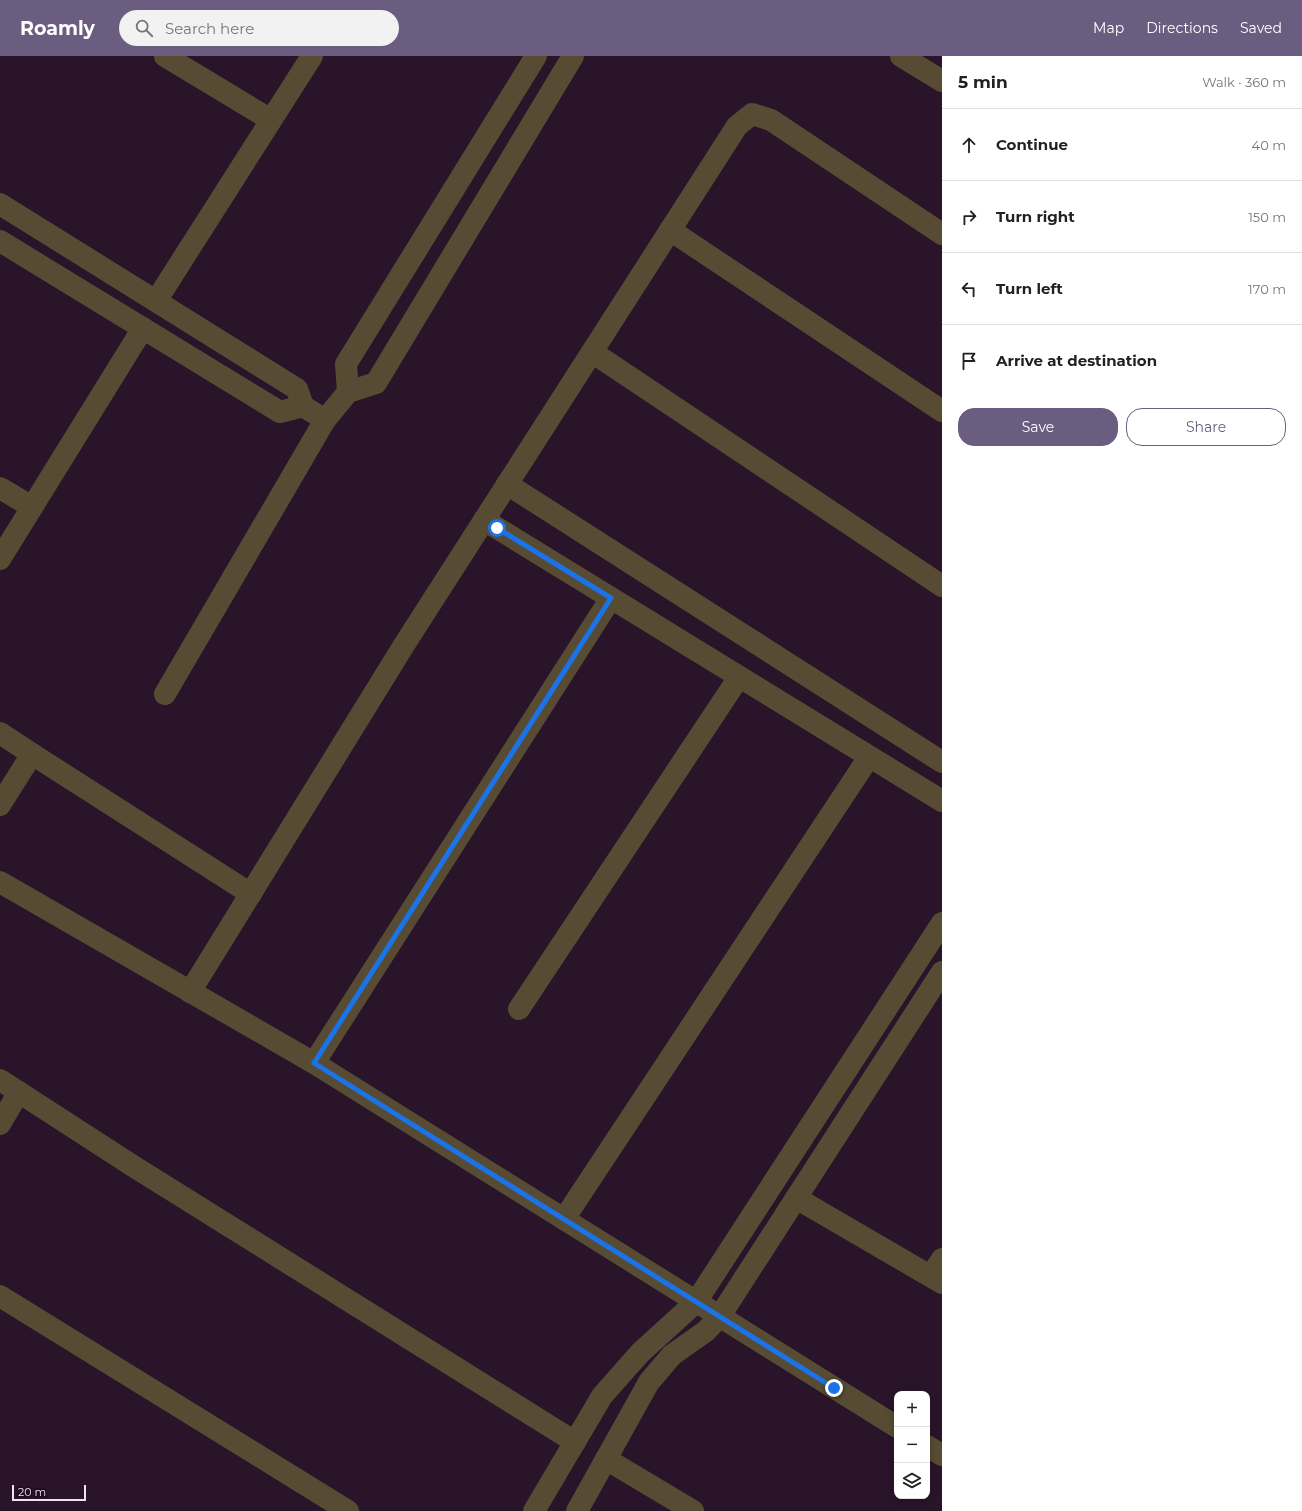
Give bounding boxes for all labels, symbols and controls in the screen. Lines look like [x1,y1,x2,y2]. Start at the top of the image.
search box [119,10,399,46]
text: Roamly [20,17,95,40]
icon: search [133,17,155,39]
text: Search here [165,19,254,38]
text: Map [1093,19,1124,37]
text: Directions [1146,19,1218,37]
text: Saved [1240,19,1282,37]
text: 5 min [958,72,1008,92]
text: Walk · 360 m [1202,74,1286,90]
icon: ahead [958,134,980,156]
text: Continue [996,135,1068,154]
text: 40 m [1252,137,1286,153]
icon: right [958,206,980,228]
text: Turn right [996,207,1075,226]
text: 150 m [1248,209,1286,225]
icon: left [958,278,980,300]
text: Turn left [996,279,1063,298]
text: 170 m [1248,281,1286,297]
icon: arrive [958,350,980,372]
text: Arrive at destination [996,351,1157,370]
button: Save [958,408,1118,446]
button: Share [1126,408,1286,446]
route start [488,519,506,537]
route end [825,1379,843,1397]
map controls [894,1391,930,1499]
button: + [894,1391,930,1427]
button: − [894,1427,930,1463]
button: layers [894,1463,930,1499]
scale bar [12,1483,86,1502]
text: 20 m [18,1485,46,1499]

